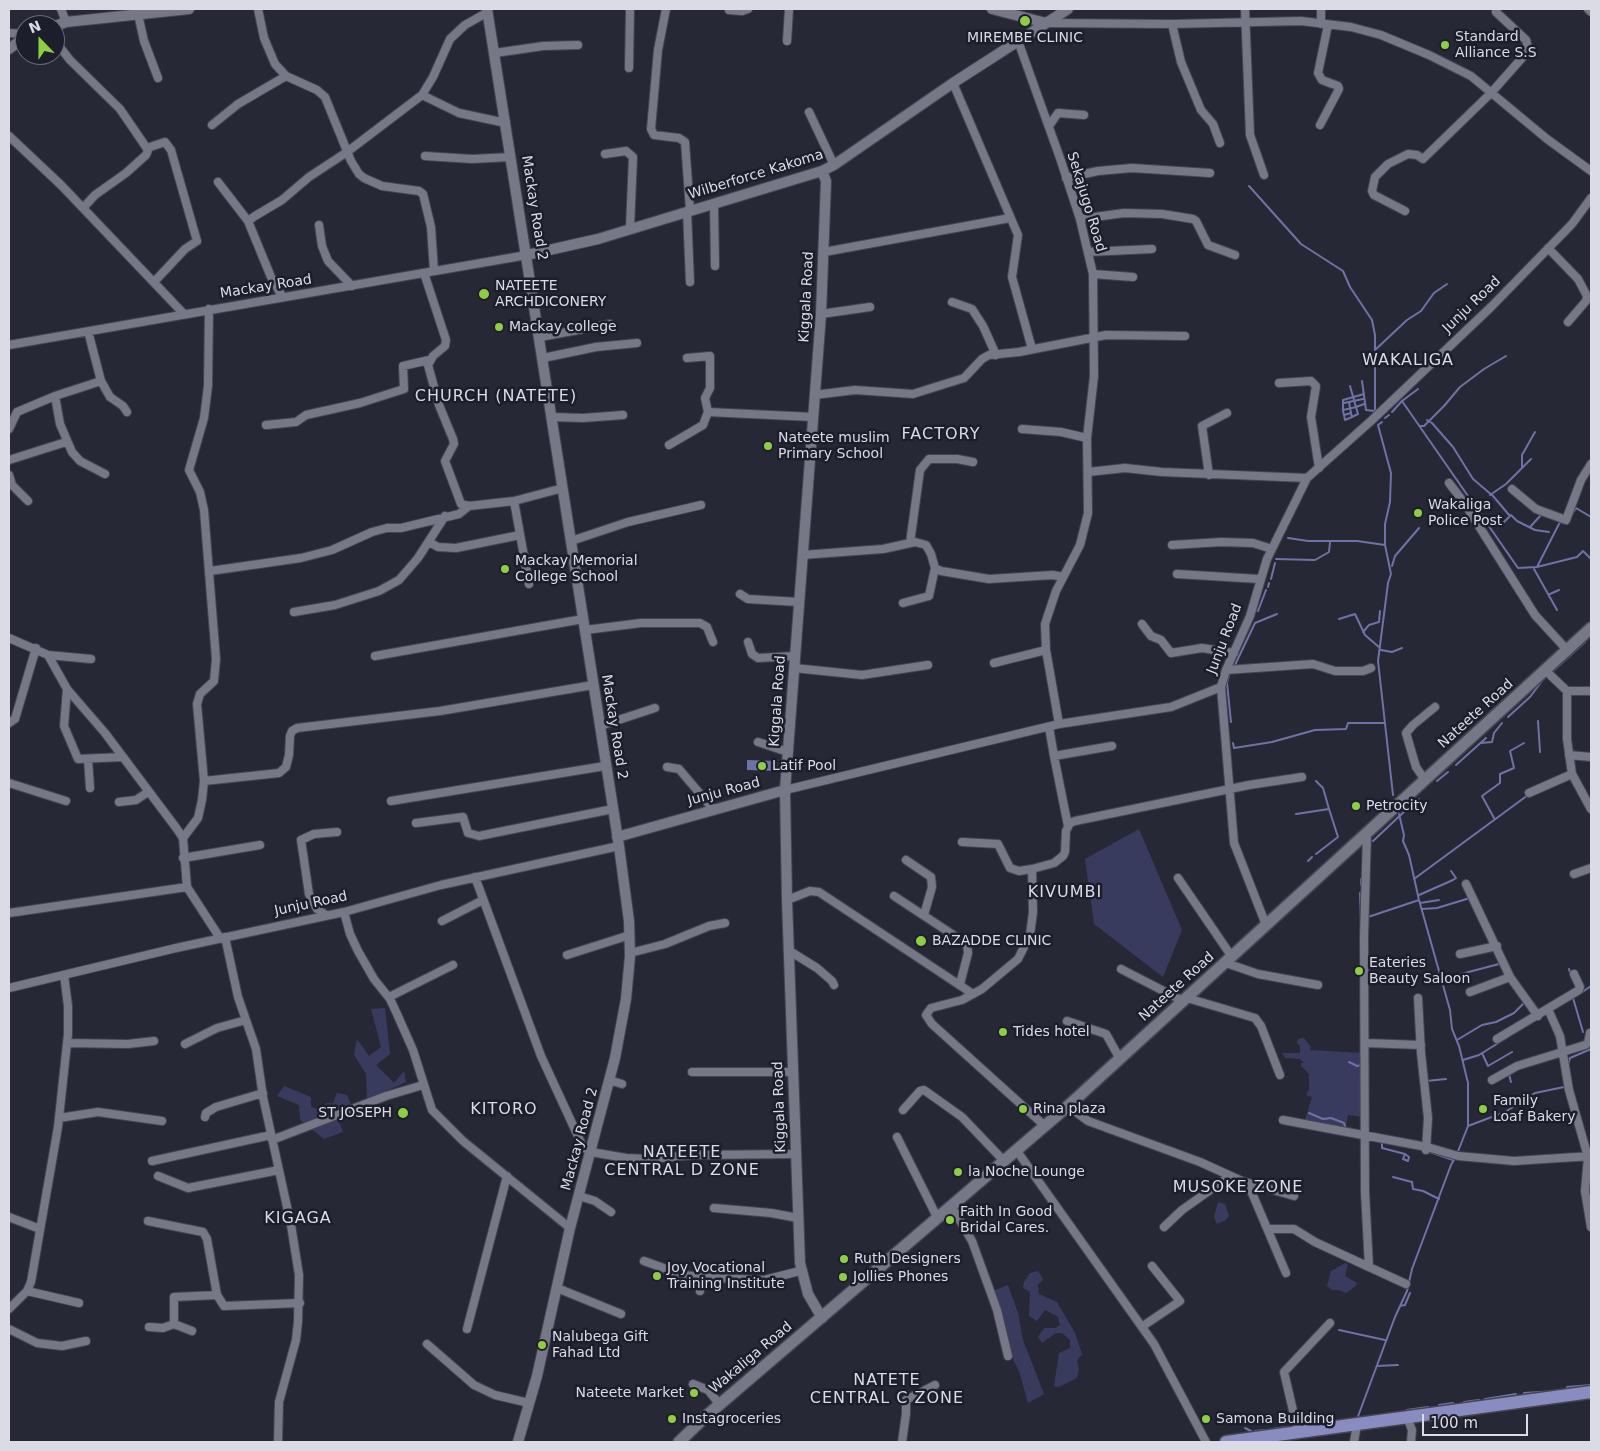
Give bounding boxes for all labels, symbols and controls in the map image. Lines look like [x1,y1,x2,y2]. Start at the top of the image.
marker: MIREMBE CLINIC [1018,14,1032,28]
north arrow [15,15,65,65]
text: N [26,17,43,37]
place label: Standard Alliance S.S [1455,29,1537,62]
place label: MIREMBE CLINIC [967,30,1083,46]
marker: Standard Alliance S.S [1439,39,1451,51]
street label: Wilberforce Kakoma [687,146,825,204]
street label: Sekajugo Road [1063,150,1109,254]
street label: Mackay Road 2 [517,154,551,262]
street label: Kiggala Road [796,251,818,343]
street label: Mackay Road [219,271,313,303]
street label: Junju Road [1439,273,1505,337]
place label: NATEETE ARCHDICONERY [495,278,606,310]
marker: NATEETE ARCHDICONERY [477,287,491,301]
place label: Mackay college [509,319,617,335]
marker: Mackay college [493,321,505,333]
district label: WAKALIGA [1361,351,1455,371]
district label: CHURCH (NATETE) [413,387,579,407]
district label: FACTORY [901,425,981,445]
place label: Nateete muslim Primary School [778,430,890,462]
marker: Nateete muslim Primary School [762,440,774,452]
place label: Wakaliga Police Post [1428,497,1502,530]
marker: Wakaliga Police Post [1412,507,1424,519]
place label: Mackay Memorial College School [515,553,638,586]
marker: Mackay Memorial College School [499,563,511,575]
street label: Junju Road [1204,601,1246,677]
street label: Kiggala Road [766,655,790,747]
street label: Mackay Road 2 [597,673,631,781]
street label: Nateete Road [1435,676,1517,752]
place label: Latif Pool [772,758,836,774]
marker: Latif Pool [756,760,768,772]
street label: Junju Road [686,774,762,810]
place label: Petrocity [1366,798,1427,814]
marker: Petrocity [1350,800,1362,812]
district label: KIVUMBI [1027,883,1103,903]
street label: Junju Road [273,888,349,920]
place label: BAZADDE CLINIC [932,933,1051,949]
marker: BAZADDE CLINIC [914,934,928,948]
street label: Nateete Road [1136,949,1218,1025]
place label: Eateries Beauty Saloon [1369,955,1470,988]
marker: Eateries Beauty Saloon [1353,965,1365,977]
place label: Tides hotel [1013,1024,1090,1040]
marker: Tides hotel [997,1026,1009,1038]
street label: Kiggala Road [770,1061,790,1153]
street label: Mackay Road 2 [558,1086,602,1192]
place label: Family Loaf Bakery [1493,1093,1576,1126]
district label: KITORO [470,1100,538,1120]
place label: Rina plaza [1033,1101,1106,1117]
marker: Rina plaza [1017,1103,1029,1115]
marker: Family Loaf Bakery [1477,1103,1489,1115]
place label: ST JOSEPH [318,1105,392,1121]
marker: ST JOSEPH [396,1106,410,1120]
district label: NATEETE CENTRAL D ZONE [603,1143,761,1181]
place label: la Noche Lounge [968,1164,1085,1180]
marker: la Noche Lounge [952,1166,964,1178]
district label: MUSOKE ZONE [1171,1178,1305,1198]
place label: Faith In Good Bridal Cares. [960,1204,1052,1236]
district label: KIGAGA [263,1209,333,1229]
marker: Faith In Good Bridal Cares. [944,1214,956,1226]
place label: Ruth Designers [854,1251,961,1267]
marker: Ruth Designers [838,1253,850,1265]
place label: Joy Vocational Training Institute [667,1260,785,1292]
place label: Jollies Phones [853,1269,948,1285]
marker: Joy Vocational Training Institute [651,1270,663,1282]
marker: Jollies Phones [837,1271,849,1283]
street label: Wakaliga Road [706,1319,796,1397]
place label: Nalubega Gift Fahad Ltd [552,1329,648,1361]
marker: Nalubega Gift Fahad Ltd [536,1339,548,1351]
district label: NATETE CENTRAL C ZONE [808,1371,966,1409]
place label: Nateete Market [576,1385,684,1401]
marker: Nateete Market [688,1387,700,1399]
scale bar [1425,1404,1531,1436]
place label: Instagroceries [682,1411,781,1427]
place label: Samona Building [1216,1411,1334,1427]
marker: Instagroceries [666,1413,678,1425]
marker: Samona Building [1200,1413,1212,1425]
text: 100 m [1430,1414,1478,1432]

